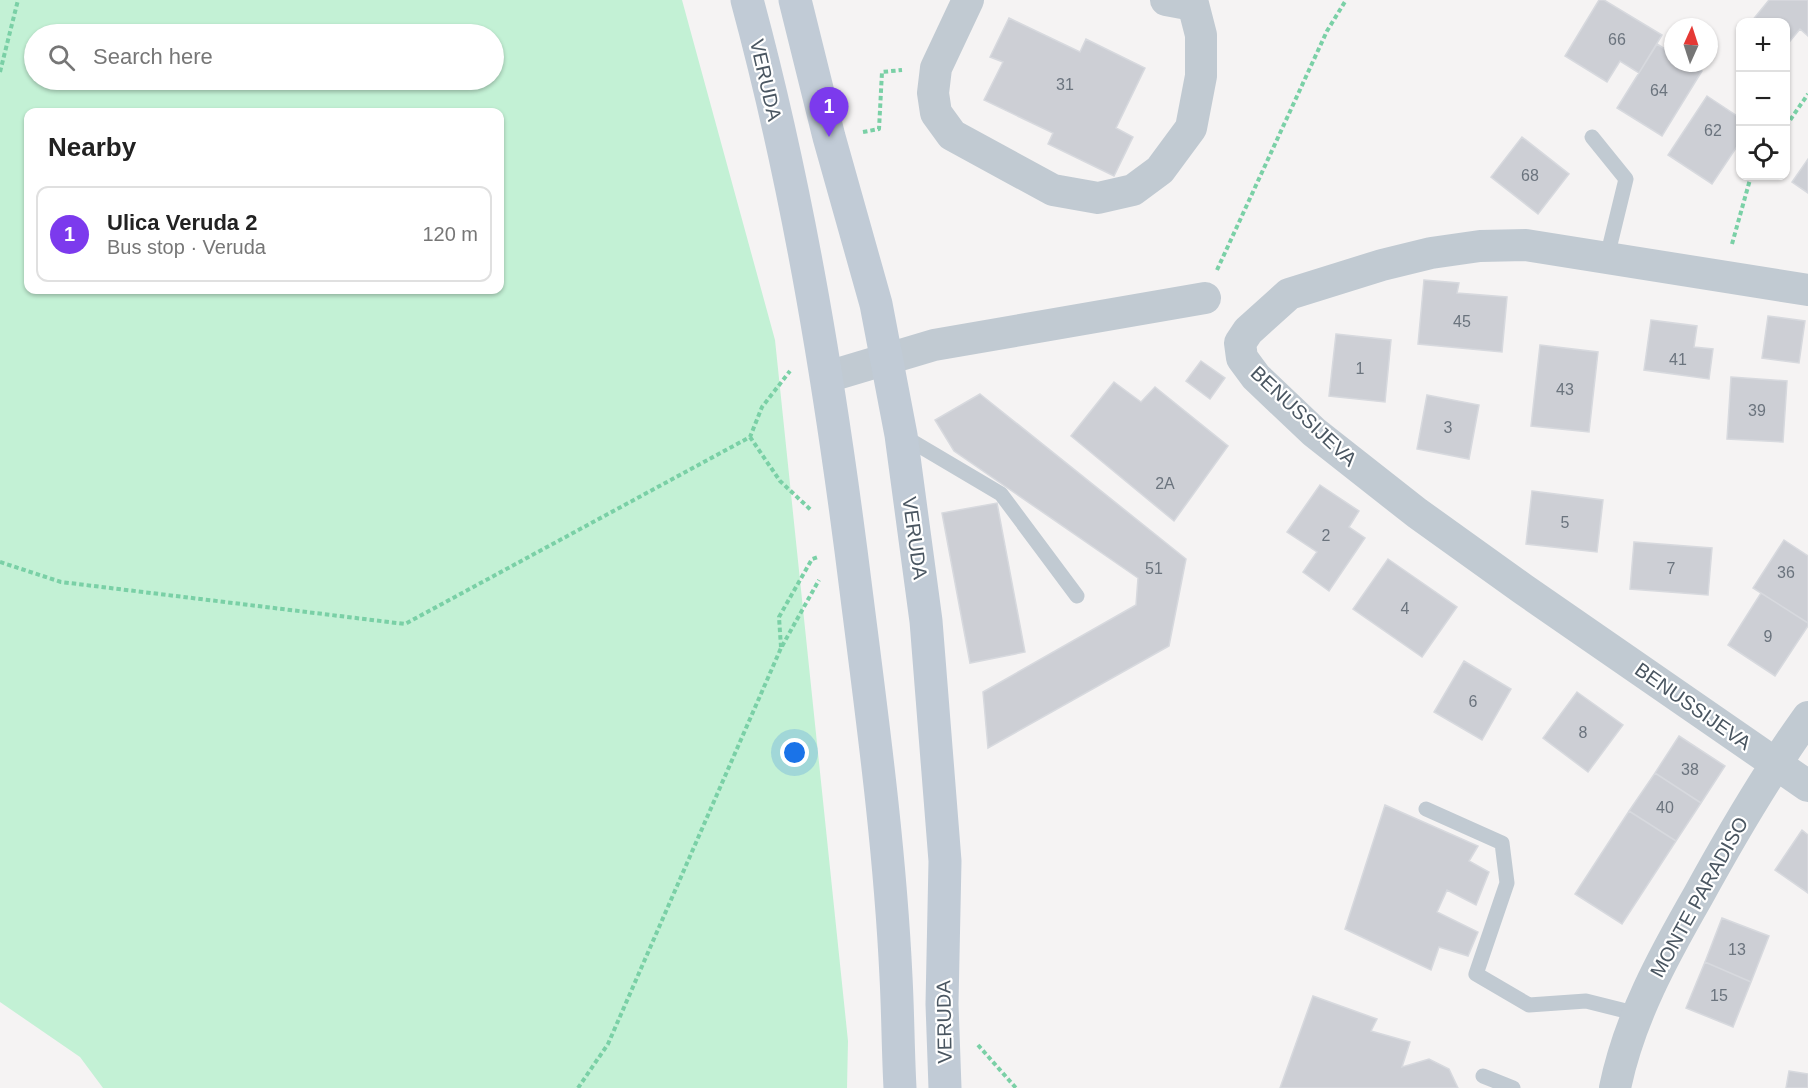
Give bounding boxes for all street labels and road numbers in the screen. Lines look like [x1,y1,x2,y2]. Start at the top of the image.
street label: VERUDA [746,37,786,124]
street label: BENUSSIJEVA [1247,361,1362,471]
street label: VERUDA [898,495,932,581]
street label: BENUSSIJEVA [1631,658,1756,754]
street label: MONTE PARADISO [1646,813,1752,981]
street label: VERUDA [932,979,956,1064]

